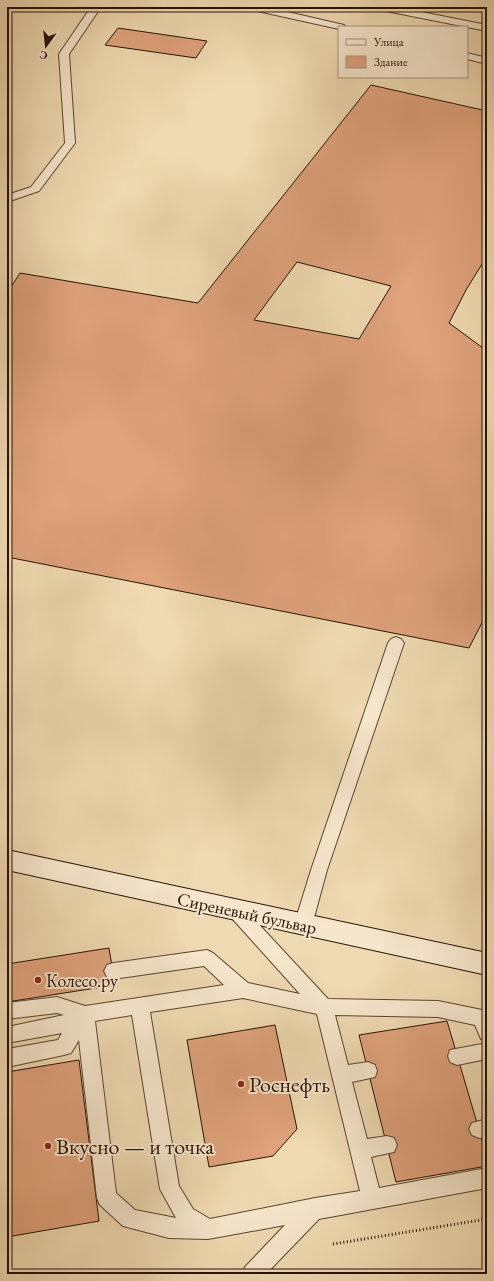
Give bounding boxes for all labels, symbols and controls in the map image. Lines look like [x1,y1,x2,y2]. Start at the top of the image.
north arrow [26,26,66,66]
legend [338,26,468,78]
text: Улица [373,34,404,50]
text: С [38,48,49,63]
text: Здание [374,54,408,70]
street label: Сиреневый бульвар [175,887,319,939]
place label: Колесо.ру [46,969,118,992]
marker: Колесо.ру [33,975,43,985]
place label: Роснефть [249,1070,330,1099]
marker: Роснефть [236,1079,246,1089]
place label: Вкусно — и точка [56,1132,214,1161]
marker: Вкусно — и точка [43,1141,53,1151]

